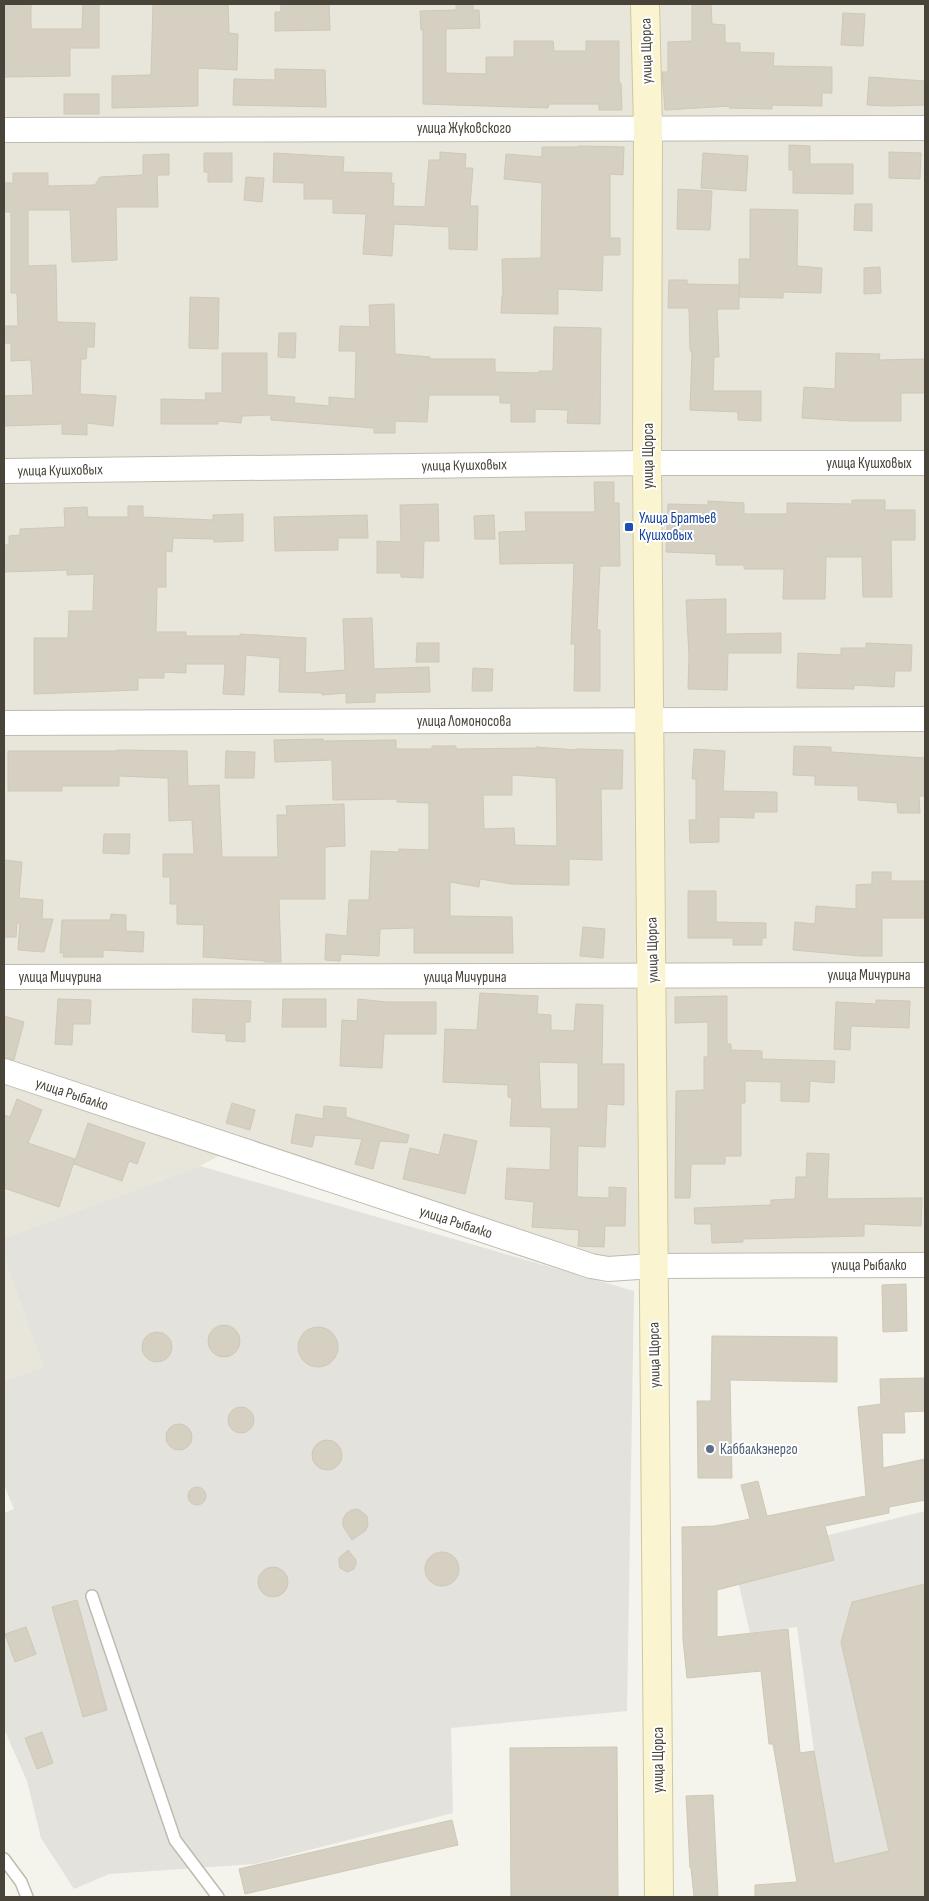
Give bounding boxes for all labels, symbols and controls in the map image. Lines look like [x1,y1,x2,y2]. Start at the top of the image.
street label: улица Щорса [636,18,657,84]
street label: улица Жуковского [417,119,511,138]
street label: улица Щорса [639,423,658,489]
street label: улица Кушховых [826,454,912,473]
street label: улица Кушховых [421,455,507,476]
street label: улица Кушховых [17,460,103,481]
place label: Улица Братьев Кушховых [639,509,717,545]
marker: Улица Братьев Кушховых [623,521,635,533]
street label: улица Ломоносова [417,712,512,731]
street label: улица Щорса [642,917,663,983]
street label: улица Мичурина [827,966,911,985]
street label: улица Мичурина [18,968,102,987]
street label: улица Мичурина [423,968,507,987]
street label: улица Рыбалко [33,1074,111,1115]
street label: улица Рыбалко [417,1202,495,1243]
street label: улица Рыбалко [831,1256,907,1275]
street label: улица Щорса [644,1322,665,1388]
place label: Каббалкэнерго [720,1440,798,1459]
marker: Каббалкэнерго [704,1443,716,1455]
street label: улица Щорса [649,1727,668,1793]

